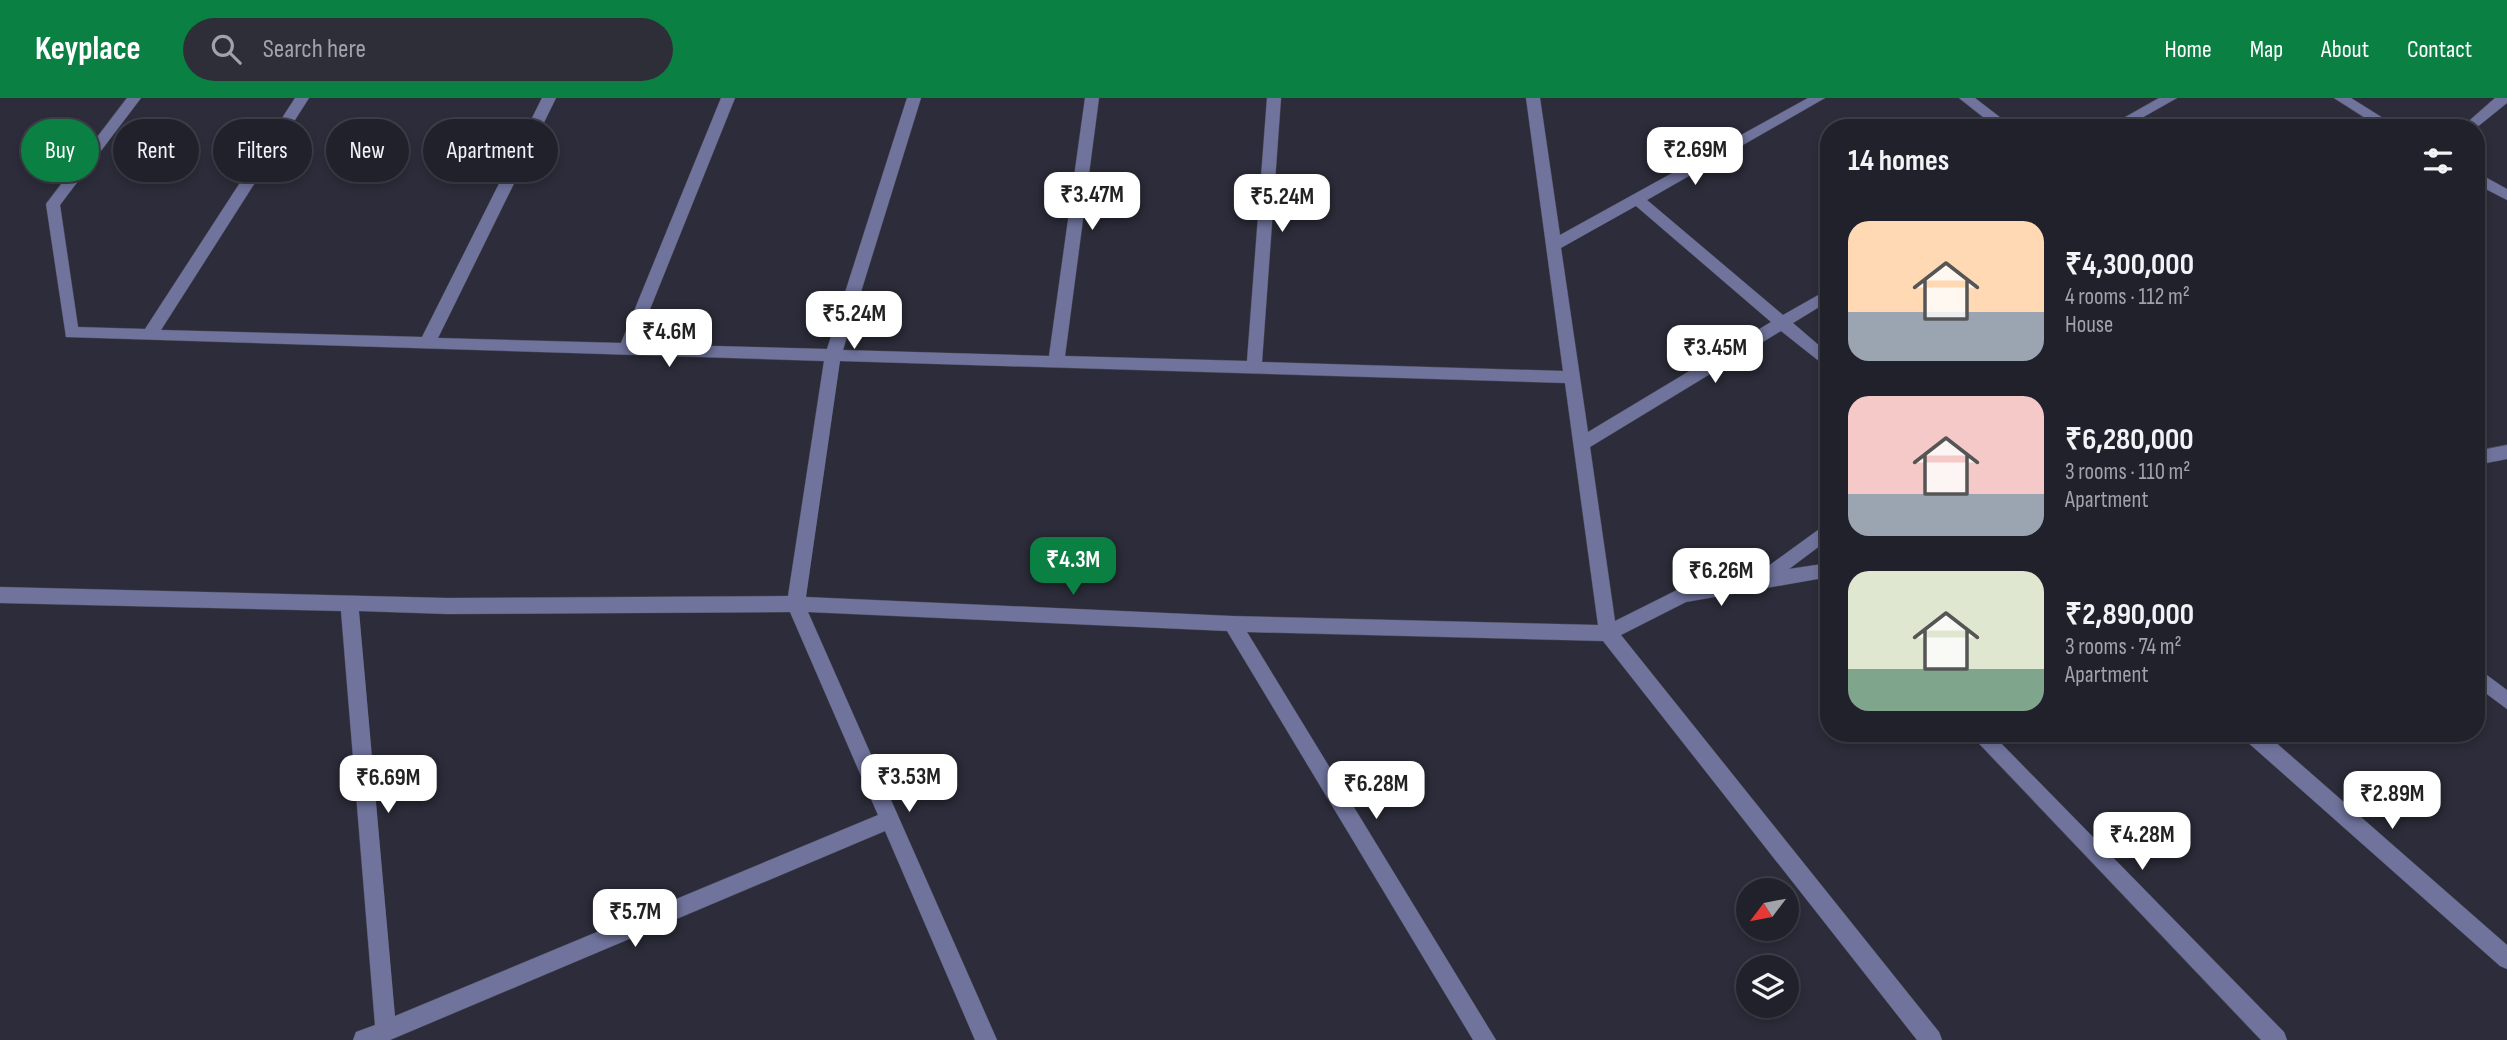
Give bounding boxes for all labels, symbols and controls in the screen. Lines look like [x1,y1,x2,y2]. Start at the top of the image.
search box [183,18,673,81]
text: Keyplace [35,29,141,69]
icon: search [207,30,245,68]
text: Search here [263,34,366,65]
text: Home [2164,35,2212,64]
text: Map [2250,35,2283,64]
text: About [2321,35,2369,64]
text: Contact [2407,35,2472,64]
chip: Buy [21,119,99,182]
chip: Rent [113,119,199,182]
chip: Filters [213,119,312,182]
chip: New [326,119,409,182]
chip: Apartment [423,119,558,182]
pin: ₹2.69M [1638,127,1752,187]
text: ₹2.69M [1663,136,1727,164]
icon: filters [2419,142,2457,180]
text: 14 homes [1848,143,1949,179]
pin: ₹3.47M [1035,172,1149,232]
pin: ₹5.24M [1225,174,1339,234]
text: ₹3.47M [1060,181,1124,209]
text: ₹5.24M [1250,183,1314,211]
text: ₹4,300,000 [2065,247,2194,283]
icon: home [1904,249,1988,333]
text: 4 rooms · 112 m² [2065,283,2190,311]
pin: ₹5.24M [797,292,911,351]
text: ₹5.24M [822,300,886,328]
pin: ₹4.6M [620,310,718,369]
text: House [2065,311,2113,339]
text: ₹4.6M [642,318,696,346]
pin: ₹3.45M [1658,326,1772,385]
text: ₹3.45M [1683,334,1747,362]
text: ₹6,280,000 [2065,422,2194,458]
icon: home [1904,424,1988,508]
text: 3 rooms · 110 m² [2065,458,2190,486]
text: Apartment [2065,486,2149,514]
pin: ₹4.3M [1024,538,1122,597]
text: ₹4.3M [1046,546,1100,574]
pin: ₹6.26M [1664,548,1778,608]
text: ₹6.26M [1689,557,1753,585]
text: ₹2,890,000 [2065,597,2194,633]
icon: home [1904,599,1988,683]
text: 3 rooms · 74 m² [2065,633,2182,661]
text: Apartment [2065,661,2149,689]
pin: ₹3.53M [852,754,966,814]
pin: ₹6.69M [331,756,445,815]
pin: ₹6.28M [1319,762,1433,821]
text: ₹3.53M [877,763,941,791]
text: ₹6.69M [356,764,420,792]
text: ₹6.28M [1344,770,1408,798]
pin: ₹2.89M [2335,772,2449,831]
text: ₹2.89M [2360,780,2424,808]
pin: ₹4.28M [2085,812,2199,872]
text: ₹4.28M [2109,821,2175,849]
north arrow [1736,878,1799,942]
map controls [1736,878,1799,1018]
pin: ₹5.7M [586,890,684,949]
text: ₹5.7M [609,898,661,926]
button: layers [1736,955,1799,1018]

